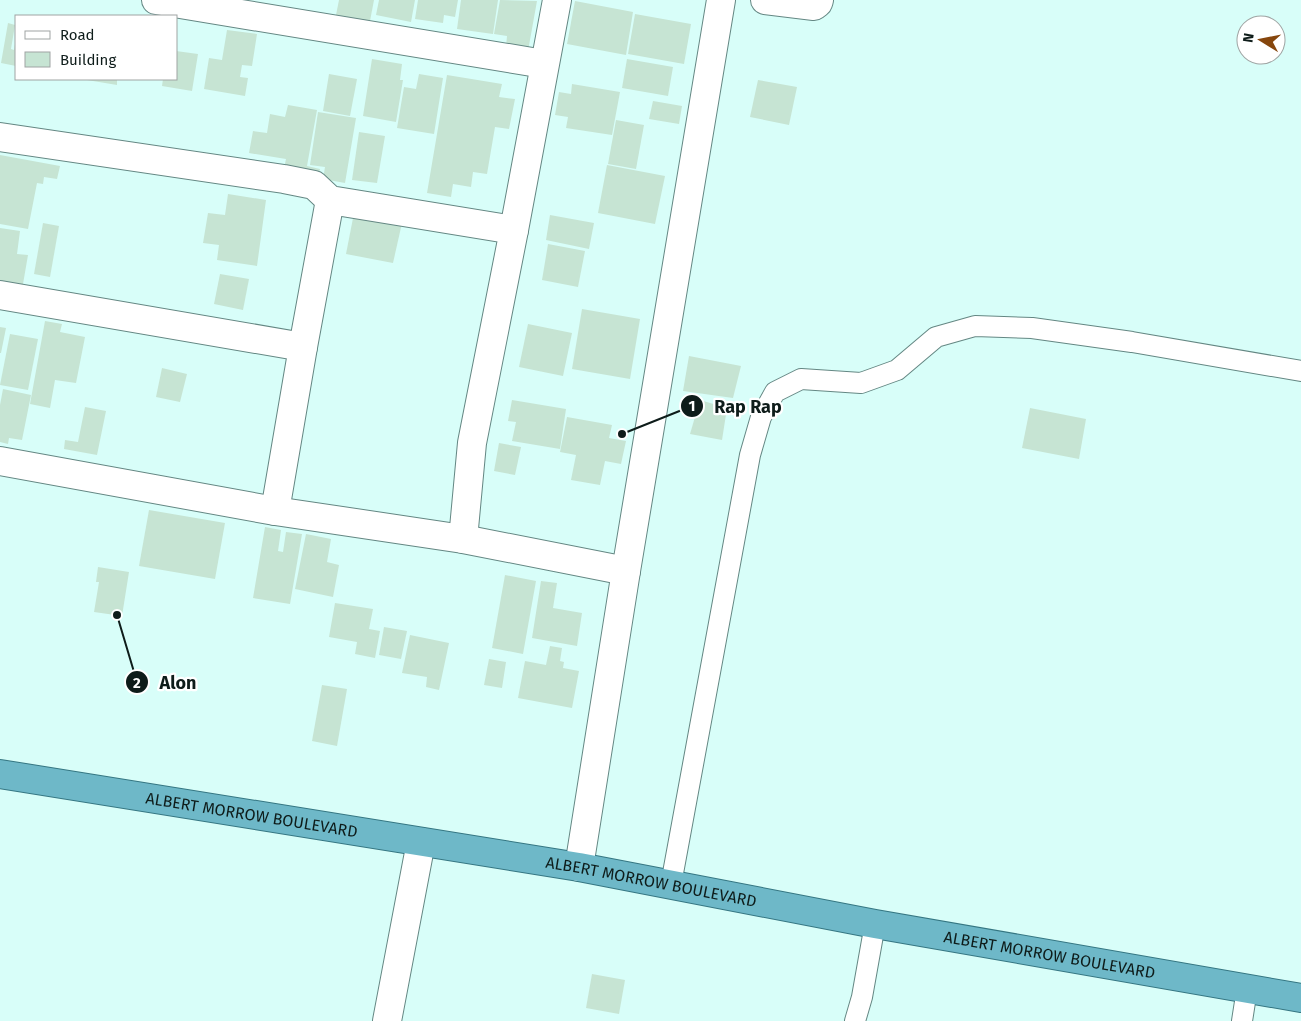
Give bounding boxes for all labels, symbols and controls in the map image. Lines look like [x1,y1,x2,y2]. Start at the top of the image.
legend [15,15,178,80]
north arrow [1236,15,1286,65]
text: Road [60,26,95,44]
text: N [1240,32,1258,44]
text: Building [60,51,116,69]
callout: Rap Rap [679,390,791,423]
text: Rap Rap [714,396,782,418]
text: 1 [689,397,695,415]
callout: Alon [125,666,207,699]
text: Alon [159,672,196,694]
text: 2 [133,674,141,692]
street label: ALBERT MORROW BOULEVARD [144,788,359,841]
street label: ALBERT MORROW BOULEVARD [544,852,758,911]
street label: ALBERT MORROW BOULEVARD [942,927,1157,982]

